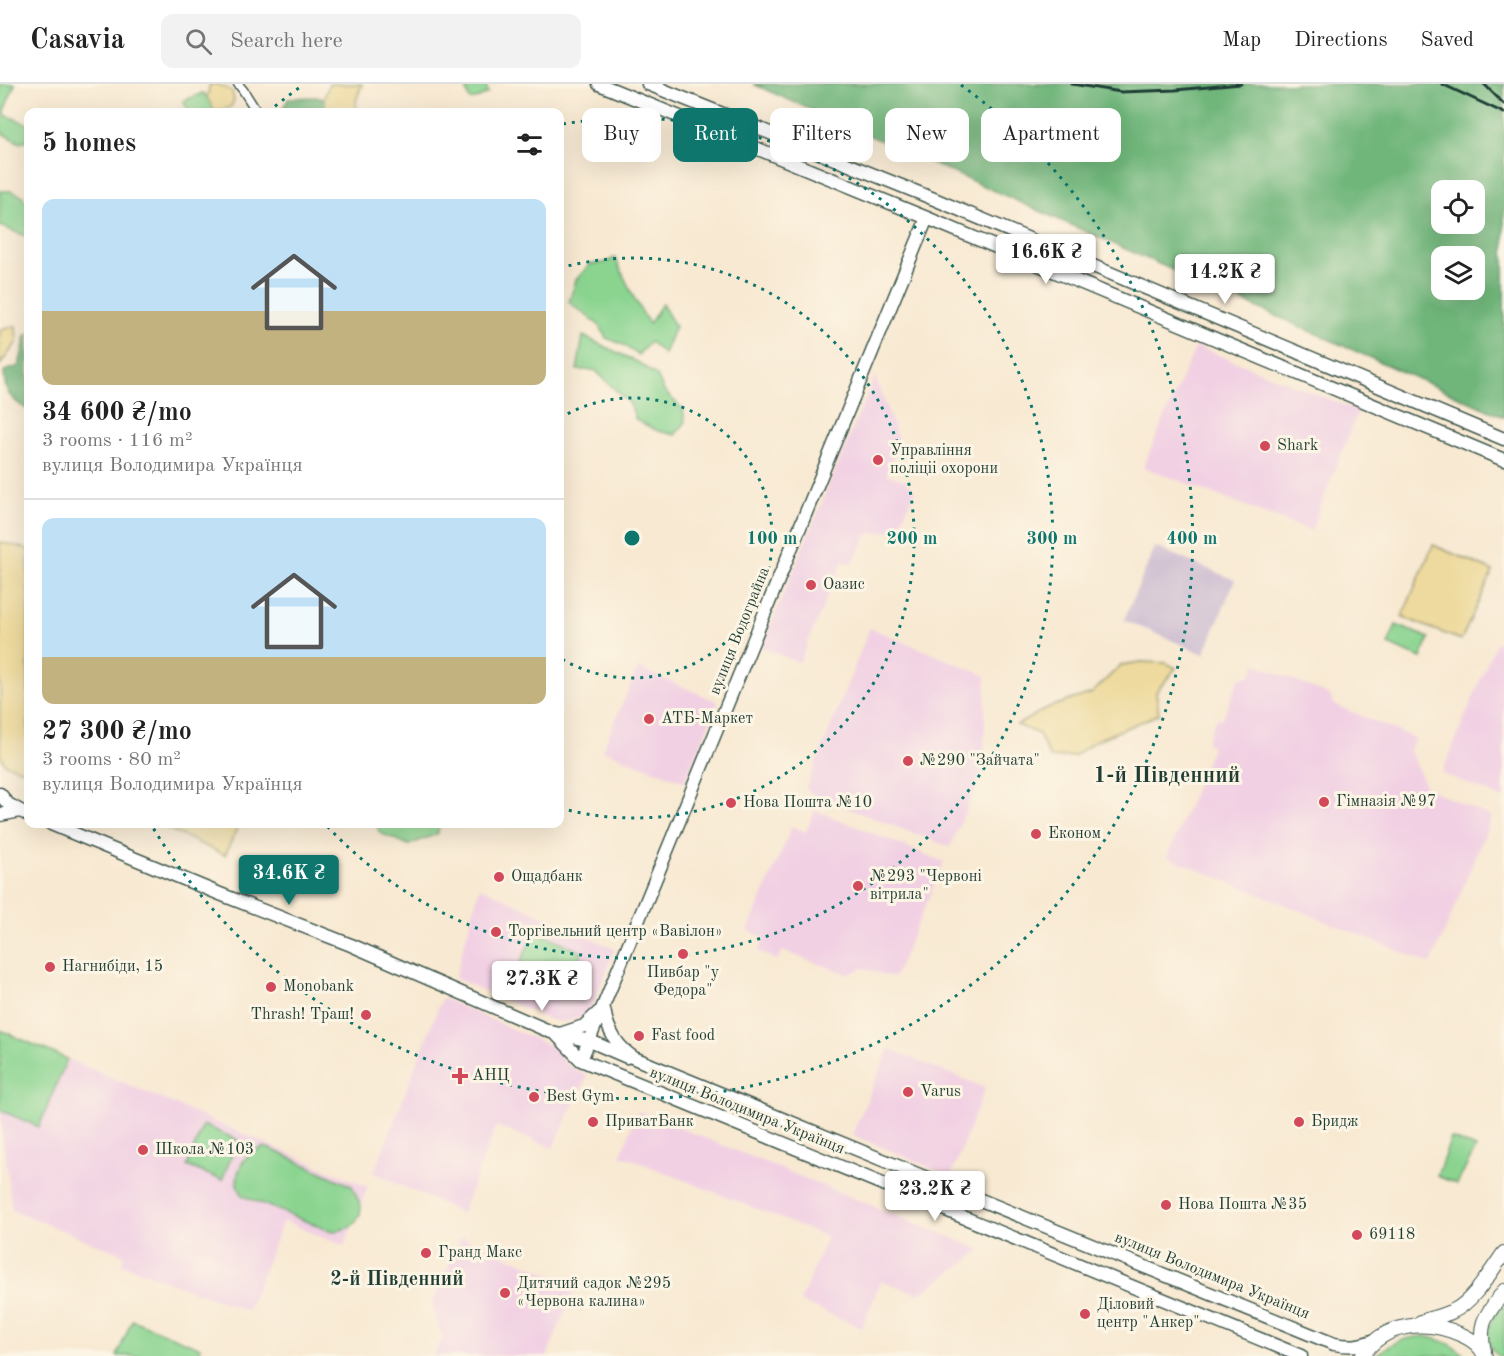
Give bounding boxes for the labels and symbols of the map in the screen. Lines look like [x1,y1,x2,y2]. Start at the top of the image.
pin: 16.6K ₴ [991,234,1101,285]
pin: 14.2K ₴ [1170,254,1280,305]
place label: Shark [1277,438,1318,454]
marker: Shark [1258,439,1272,453]
place label: Управлiння полiцii охорони [890,443,998,477]
marker: Управлiння полiцii охорони [871,453,885,467]
centre of rings [622,528,642,548]
text: 100 m [747,530,797,548]
text: 200 m [887,530,937,548]
text: 300 m [1027,530,1077,548]
text: 400 m [1167,530,1217,548]
street label: вулиця Водограйна [707,565,773,697]
place label: Оазис [823,577,865,593]
marker: Оазис [804,578,818,592]
place label: АТБ-Маркет [661,711,753,727]
marker: АТБ-Маркет [642,712,656,726]
place label: №290 "Зайчата" [920,753,1040,769]
marker: №290 "Зайчата" [901,754,915,768]
district label: 1-й Південний [1094,765,1240,787]
place label: Гімназія №97 [1336,794,1436,810]
place label: Нова Пошта №10 [743,795,872,811]
marker: Гімназія №97 [1317,795,1331,809]
marker: Нова Пошта №10 [724,796,738,810]
place label: Економ [1048,826,1101,842]
marker: Економ [1029,827,1043,841]
pin: 34.6K ₴ [234,855,344,906]
place label: Ощадбанк [511,869,583,885]
place label: №293 "Червоні вітрила" [870,869,982,903]
marker: Ощадбанк [492,870,506,884]
marker: №293 "Червоні вітрила" [851,879,865,893]
place label: Торгівельний центр «Вавілон» [508,924,722,940]
marker: Торгівельний центр «Вавілон» [489,925,503,939]
marker: Пивбар "у Федора" [676,947,690,961]
place label: Нагнибіди, 15 [62,959,163,975]
marker: Нагнибіди, 15 [43,960,57,974]
pin: 27.3K ₴ [487,961,597,1012]
place label: Пивбар "у Федора" [647,965,720,999]
place label: Monobank [283,979,354,995]
marker: Monobank [264,980,278,994]
place label: Thrash! Траш! [251,1007,354,1023]
marker: Thrash! Траш! [359,1008,373,1022]
place label: Fast food [651,1028,715,1044]
marker: Fast food [632,1029,646,1043]
street label: вулиця Володимира Українця [647,1065,847,1157]
place label: АНЦ [472,1068,510,1084]
marker: АНЦ [453,1069,467,1083]
place label: Varus [920,1084,961,1100]
marker: Varus [901,1085,915,1099]
place label: Best Gym [546,1089,614,1105]
marker: Best Gym [527,1090,541,1104]
place label: ПриватБанк [605,1114,694,1130]
place label: Бридж [1311,1114,1359,1130]
marker: ПриватБанк [586,1115,600,1129]
marker: Бридж [1292,1115,1306,1129]
place label: Школа №103 [155,1142,254,1158]
marker: Школа №103 [136,1143,150,1157]
pin: 23.2K ₴ [880,1171,990,1222]
place label: Нова Пошта №35 [1178,1197,1307,1213]
marker: Нова Пошта №35 [1159,1198,1173,1212]
place label: 69118 [1369,1227,1415,1243]
marker: 69118 [1350,1228,1364,1242]
street label: вулиця Володимира Українця [1112,1230,1312,1322]
place label: Гранд Макс [438,1245,522,1261]
marker: Гранд Макс [419,1246,433,1260]
district label: 2-й Південний [330,1270,464,1290]
place label: Дитячий садок №295 «Червона калина» [517,1276,671,1310]
marker: Дитячий садок №295 «Червона калина» [498,1286,512,1300]
place label: Діловий центр "Анкер" [1097,1297,1200,1331]
marker: Діловий центр "Анкер" [1078,1307,1092,1321]

